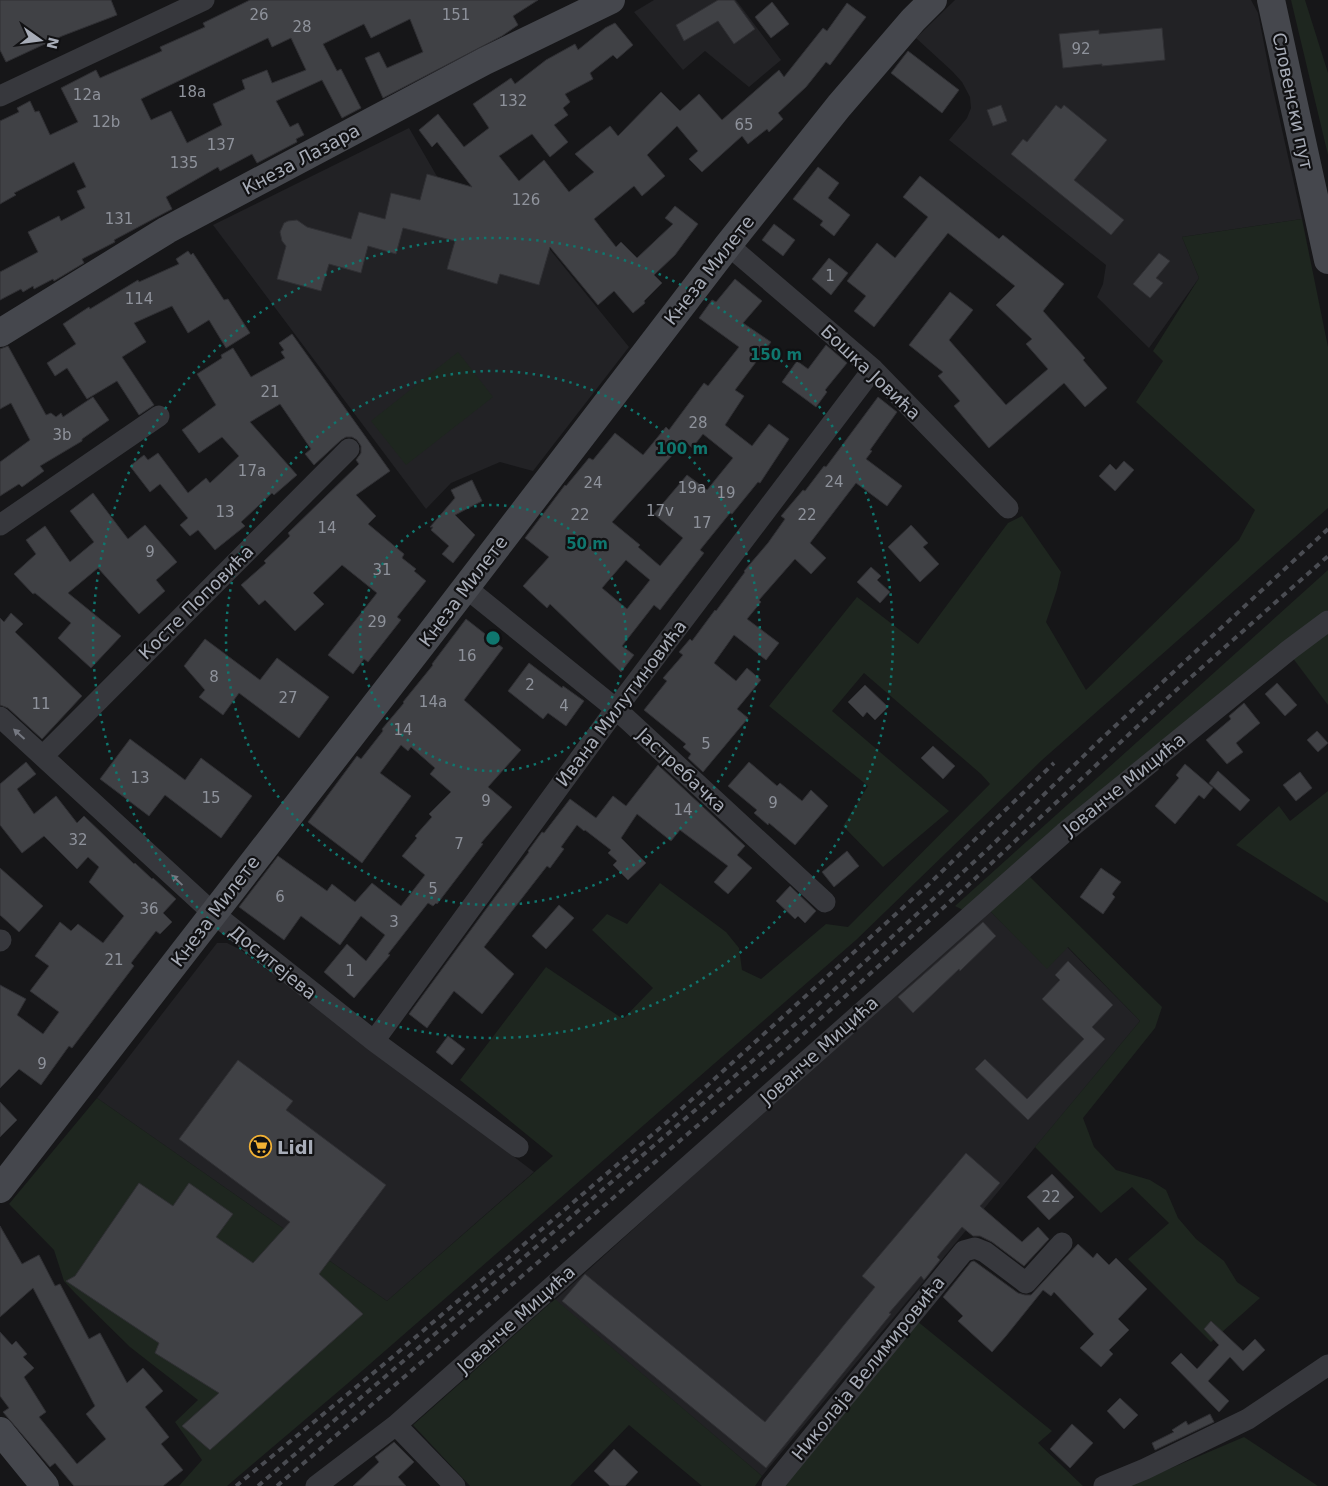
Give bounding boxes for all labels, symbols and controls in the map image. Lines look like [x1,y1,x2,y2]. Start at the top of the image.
house number: 26 [249,6,269,24]
house number: 151 [442,6,470,24]
north arrow [15,15,65,65]
house number: 28 [292,18,312,36]
street label: Словенски пут [1268,31,1318,171]
text: N [43,36,62,51]
house number: 92 [1071,40,1091,58]
house number: 18a [178,83,206,101]
house number: 12a [73,86,101,104]
house number: 132 [499,92,527,110]
house number: 12b [92,113,120,131]
house number: 65 [734,116,754,134]
street label: Кнеза Лазара [239,119,363,199]
house number: 137 [207,136,235,154]
house number: 135 [170,154,198,172]
house number: 126 [512,191,540,209]
house number: 131 [105,210,133,228]
street label: Кнеза Милете [660,211,758,329]
house number: 1 [825,267,835,285]
house number: 114 [125,290,153,308]
street label: Бошка Јовића [817,320,925,424]
text: 150 m [750,346,802,364]
house number: 21 [260,383,280,401]
house number: 28 [688,414,708,432]
house number: 3b [52,426,72,444]
text: 100 m [656,440,708,458]
house number: 17a [238,462,266,480]
house number: 24 [824,473,844,491]
house number: 24 [583,474,603,492]
house number: 19a [678,479,706,497]
house number: 19 [716,484,736,502]
house number: 17v [646,502,674,520]
house number: 13 [215,503,235,521]
house number: 22 [570,506,590,524]
house number: 22 [797,506,817,524]
house number: 17 [692,514,712,532]
house number: 14 [317,519,337,537]
street label: Кнеза Милете [414,531,512,651]
text: 50 m [566,535,608,553]
street label: Косте Поповића [134,540,258,664]
house number: 9 [145,543,155,561]
house number: 31 [372,561,392,579]
house number: 29 [367,613,387,631]
street label: Ивана Милутиновића [552,616,690,790]
centre of rings [484,629,502,647]
house number: 16 [457,647,477,665]
house number: 8 [209,668,219,686]
house number: 2 [525,676,535,694]
house number: 27 [278,689,298,707]
house number: 14a [419,693,447,711]
house number: 11 [31,695,51,713]
house number: 4 [559,697,569,715]
house number: 14 [393,721,413,739]
street label: Јастребачка [632,723,731,817]
street label: Јованче Мицића [1058,728,1189,840]
one-way arrow [13,729,26,740]
house number: 5 [701,735,711,753]
house number: 13 [130,769,150,787]
house number: 15 [201,789,221,807]
house number: 9 [481,792,491,810]
house number: 9 [768,794,778,812]
house number: 14 [673,801,693,819]
house number: 32 [68,831,88,849]
house number: 7 [454,835,464,853]
street label: Кнеза Милете [166,851,264,971]
one-way arrow [172,874,184,886]
house number: 5 [428,880,438,898]
house number: 6 [275,888,285,906]
house number: 36 [139,900,159,918]
house number: 3 [389,913,399,931]
street label: Доситејева [225,921,321,1003]
house number: 21 [104,951,124,969]
house number: 1 [345,962,355,980]
street label: Јованче Мицића [755,992,882,1109]
house number: 9 [37,1055,47,1073]
supermarket icon: Lidl [249,1135,273,1159]
place label: Lidl [277,1137,314,1158]
house number: 22 [1041,1188,1061,1206]
street label: Јованче Мицића [452,1261,579,1378]
street label: Николаја Велимировића [787,1272,949,1464]

